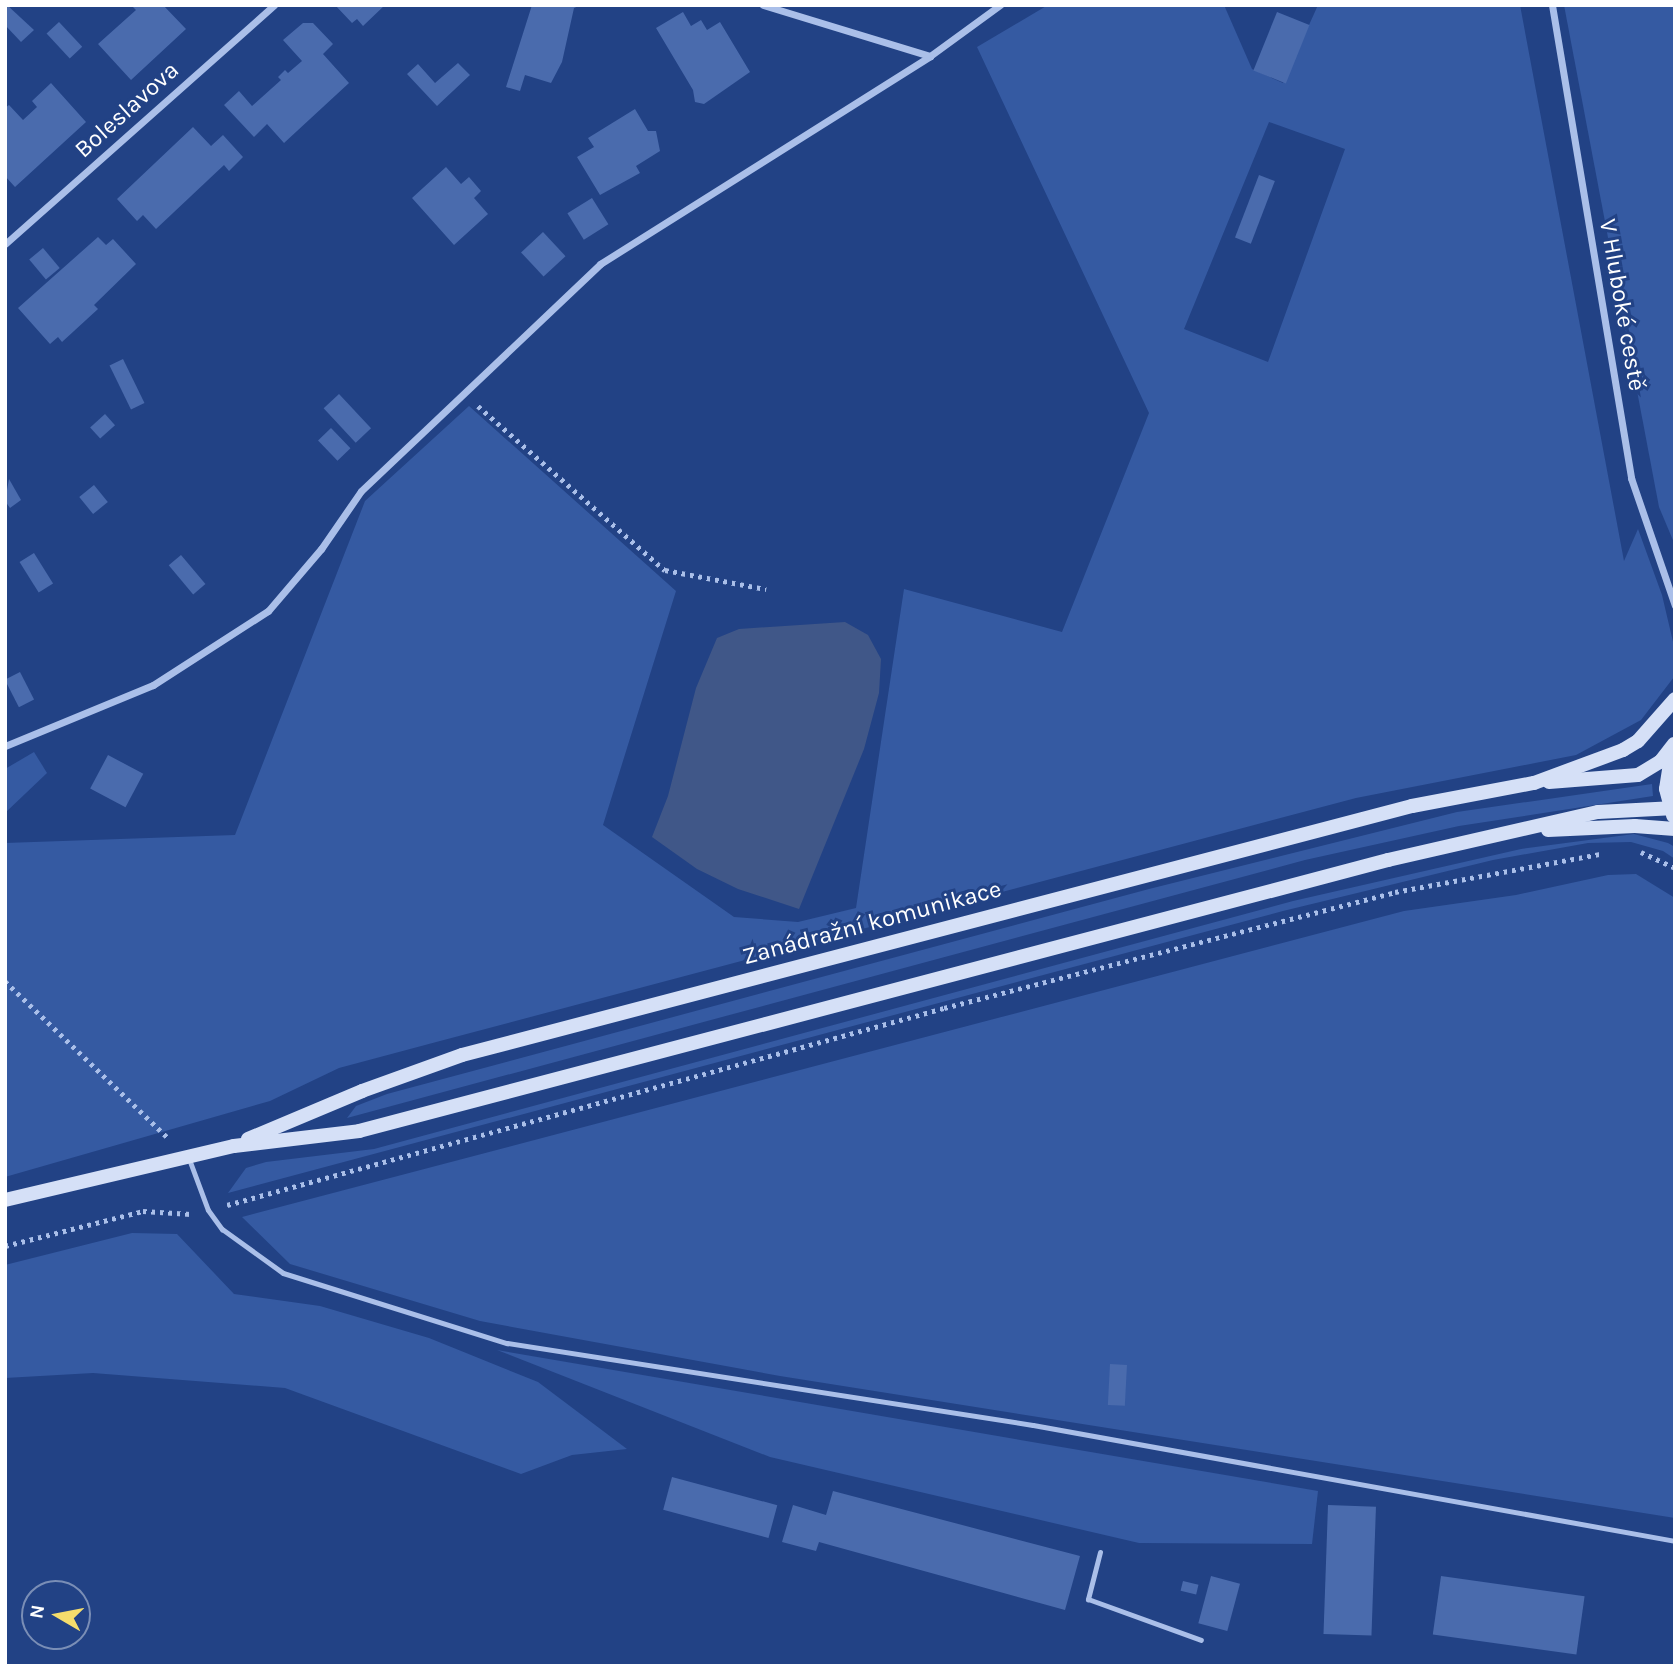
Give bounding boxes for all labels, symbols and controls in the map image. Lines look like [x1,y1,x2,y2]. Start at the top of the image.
street label: Boleslavova [69,56,185,164]
street label: V Hluboké cestě [1593,217,1651,393]
street label: Zanádražní komunikace [739,875,1005,971]
north arrow [21,1580,91,1650]
text: N [25,1603,49,1620]

